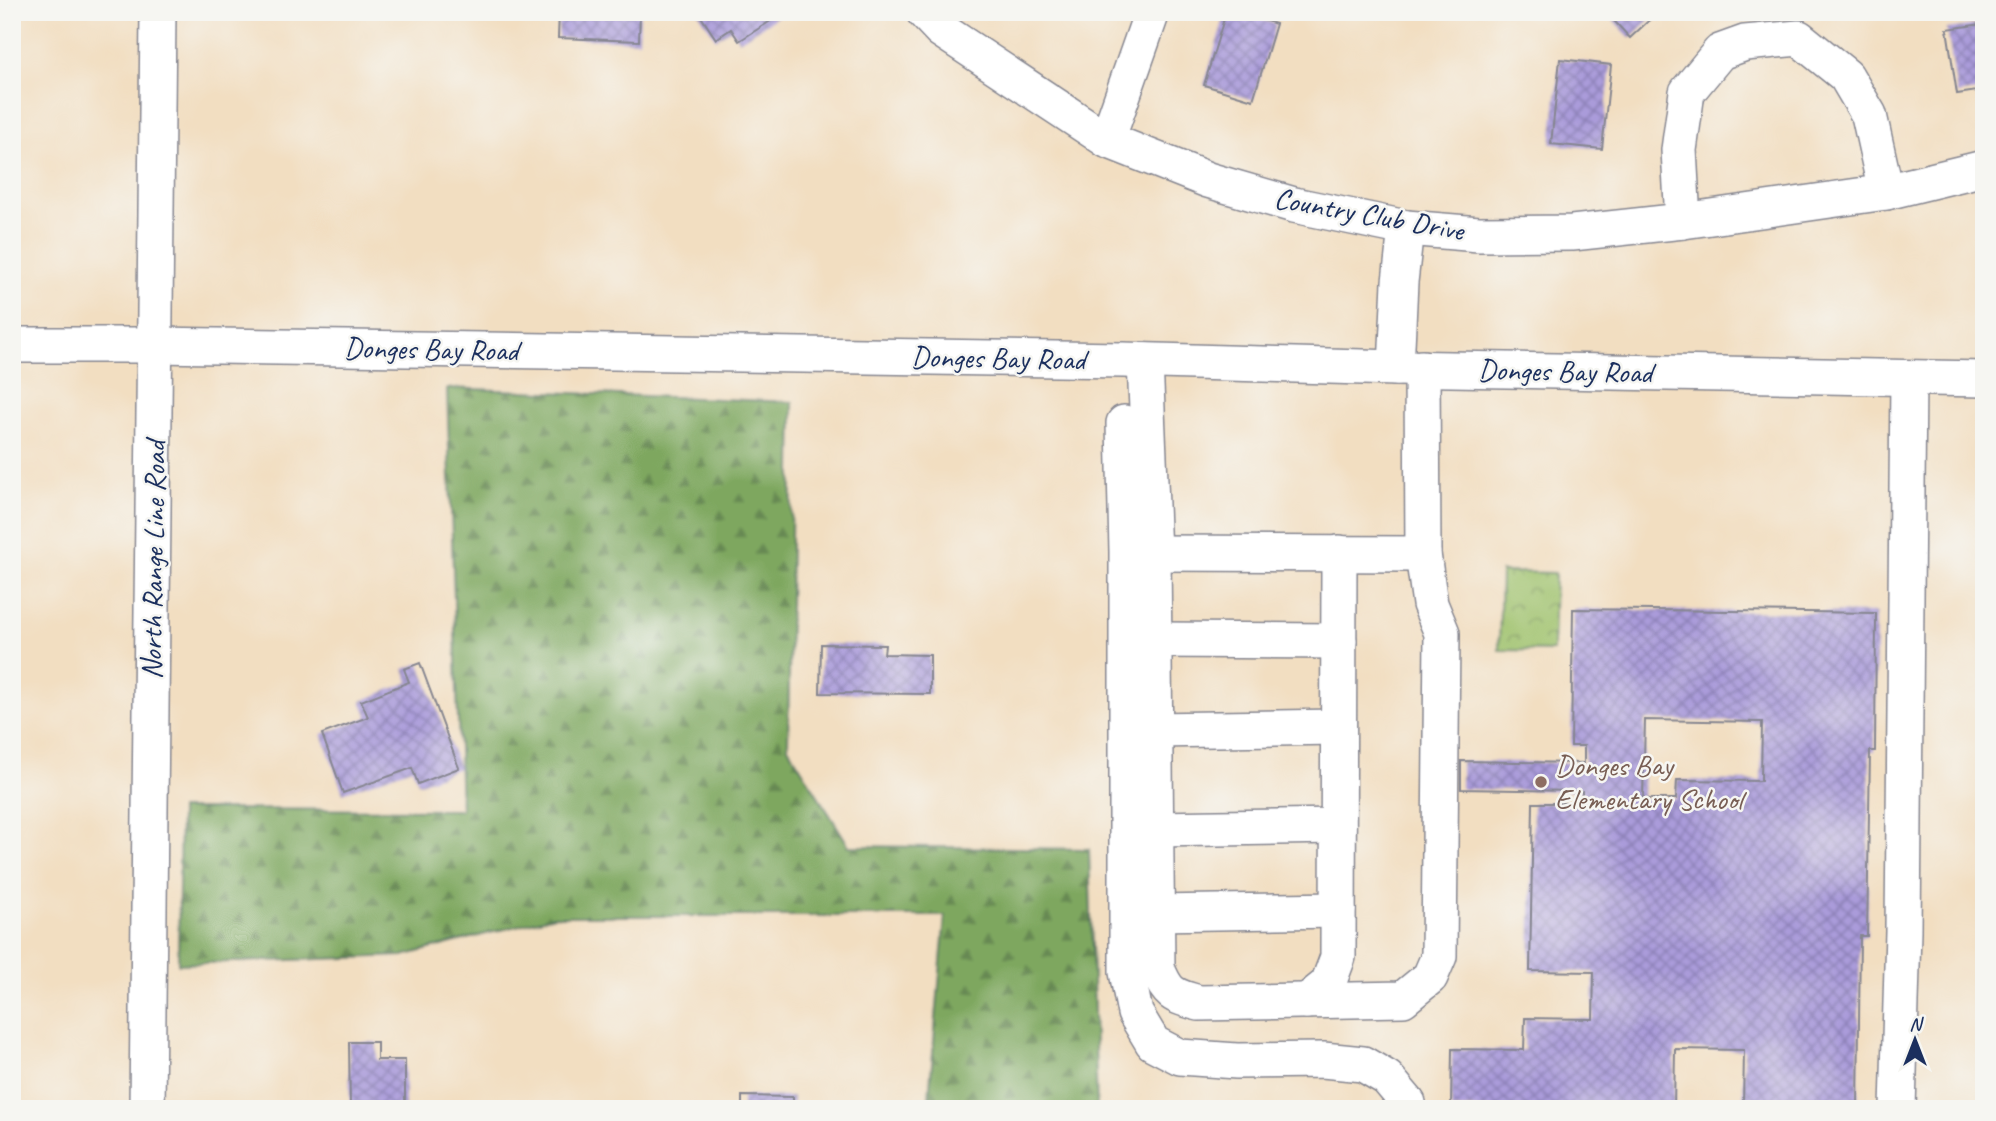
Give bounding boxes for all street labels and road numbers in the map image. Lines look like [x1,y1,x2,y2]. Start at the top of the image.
street label: Country Club Drive [1271,179,1469,250]
street label: Donges Bay Road [343,328,523,370]
street label: Donges Bay Road [910,337,1090,379]
street label: Donges Bay Road [1477,350,1657,392]
street label: North Range Line Road [132,436,174,680]

